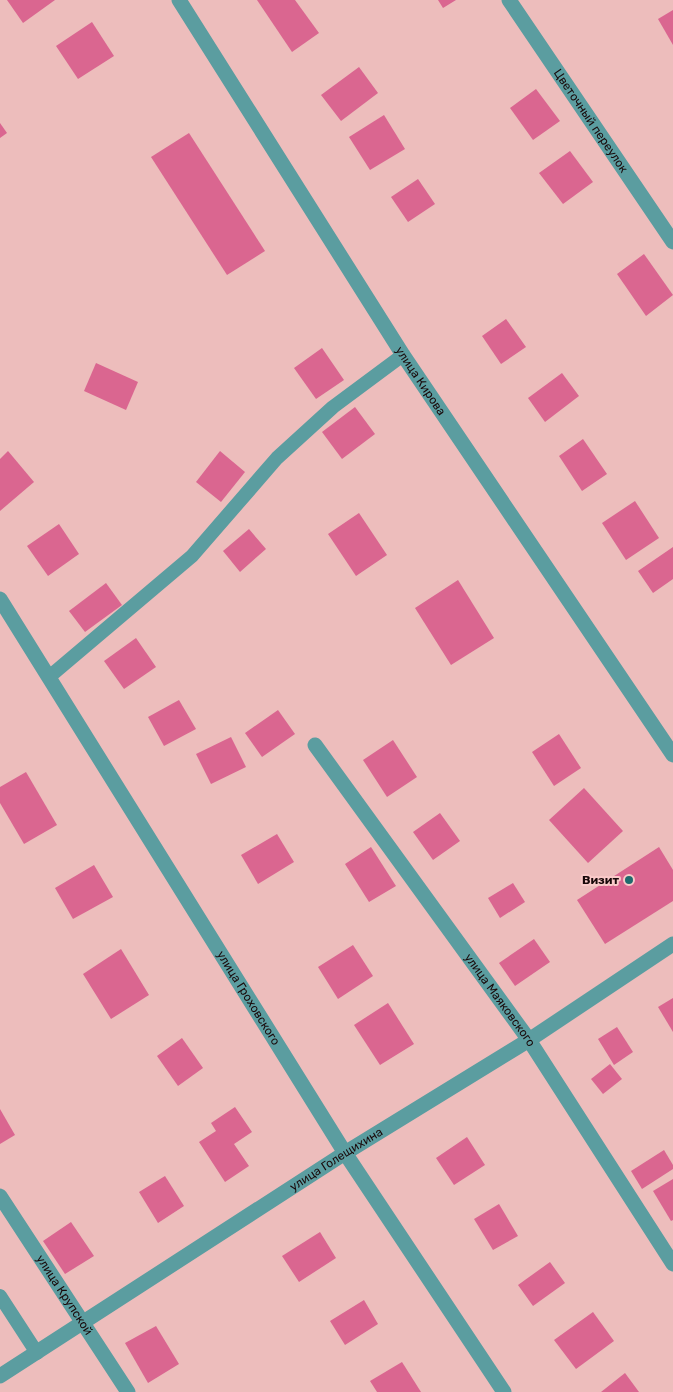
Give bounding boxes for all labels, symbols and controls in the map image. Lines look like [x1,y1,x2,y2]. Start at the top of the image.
street label: Цветочный переулок [551,66,631,176]
street label: улица Кирова [392,344,449,418]
place label: Визит [582,873,619,887]
marker: Визит [623,874,635,886]
street label: улица Гроховского [214,948,283,1048]
street label: улица Маяковского [462,951,538,1049]
street label: улица Голещихина [287,1125,385,1194]
street label: улица Крупской [33,1252,96,1337]

